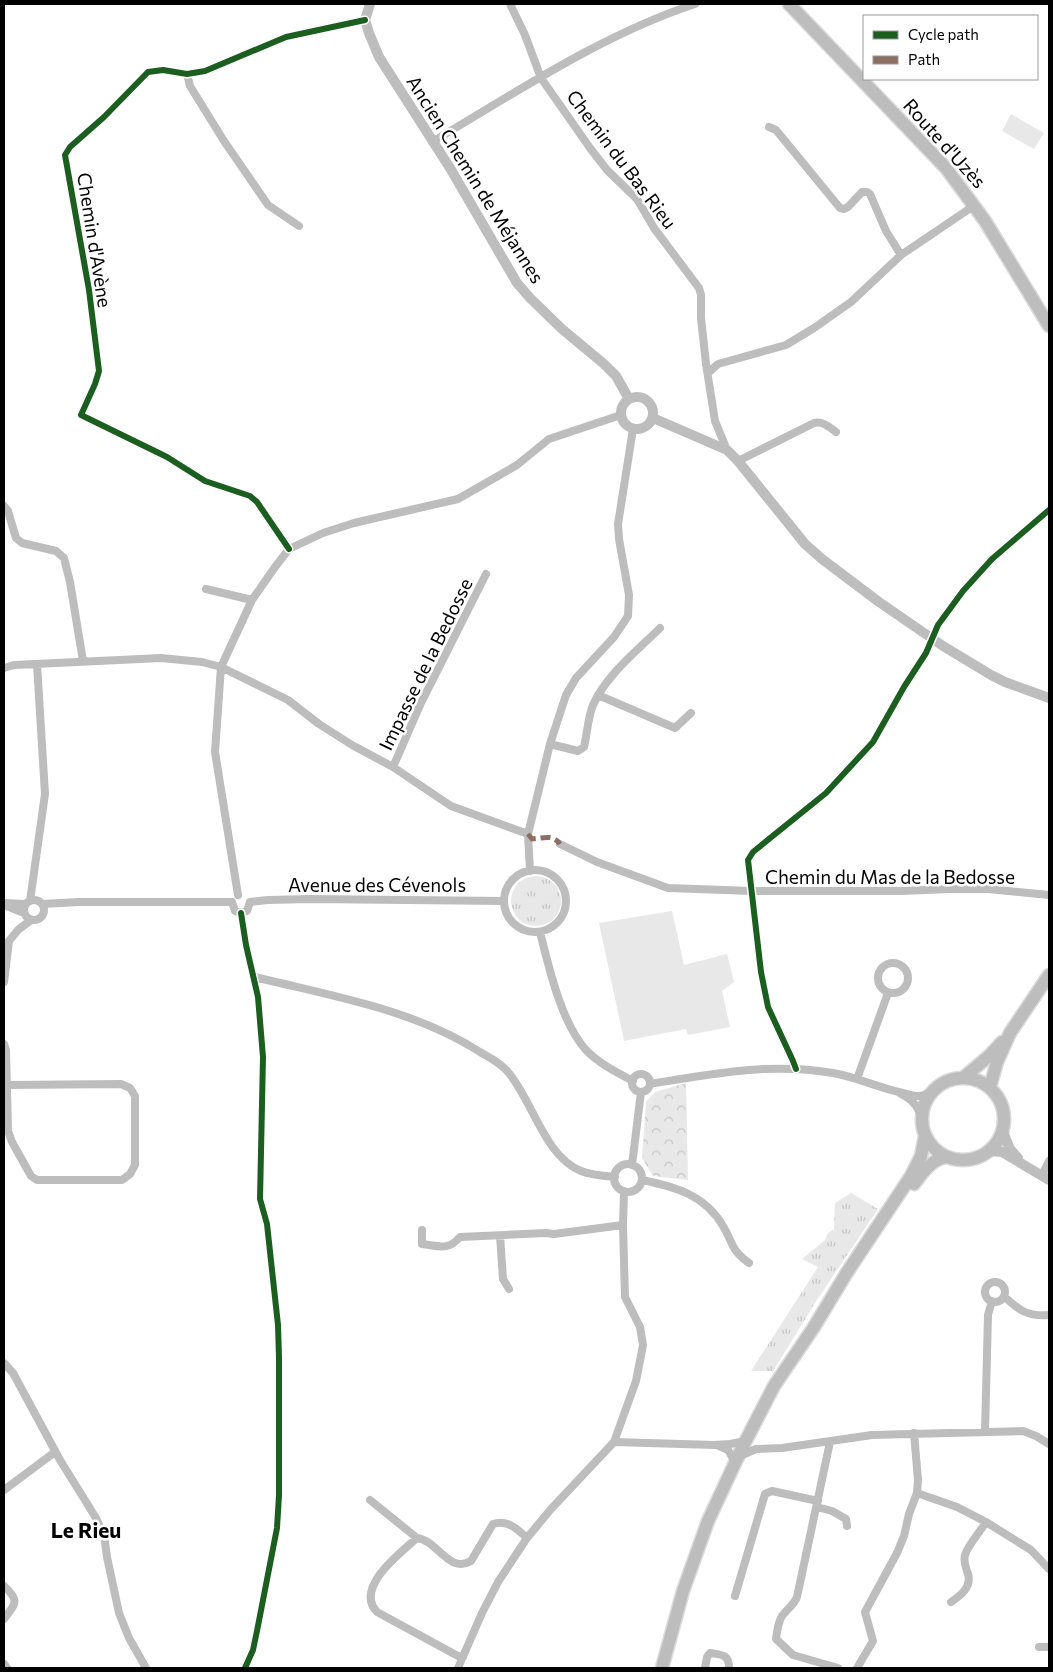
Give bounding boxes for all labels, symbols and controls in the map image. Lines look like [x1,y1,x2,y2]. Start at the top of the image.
legend [863,15,1038,80]
text: Cycle path [908,25,979,43]
text: Path [908,50,940,68]
street label: Ancien Chemin de Méjannes [402,71,550,287]
street label: Chemin du Bas Rieu [562,85,682,233]
street label: Route d'Uzès [899,94,991,192]
street label: Chemin d'Avène [73,171,117,309]
street label: Impasse de la Bedosse [373,574,477,754]
street label: Chemin du Mas de la Bedosse [765,865,1015,888]
street label: Avenue des Cévenols [288,873,466,896]
district label: Le Rieu [51,1517,121,1542]

